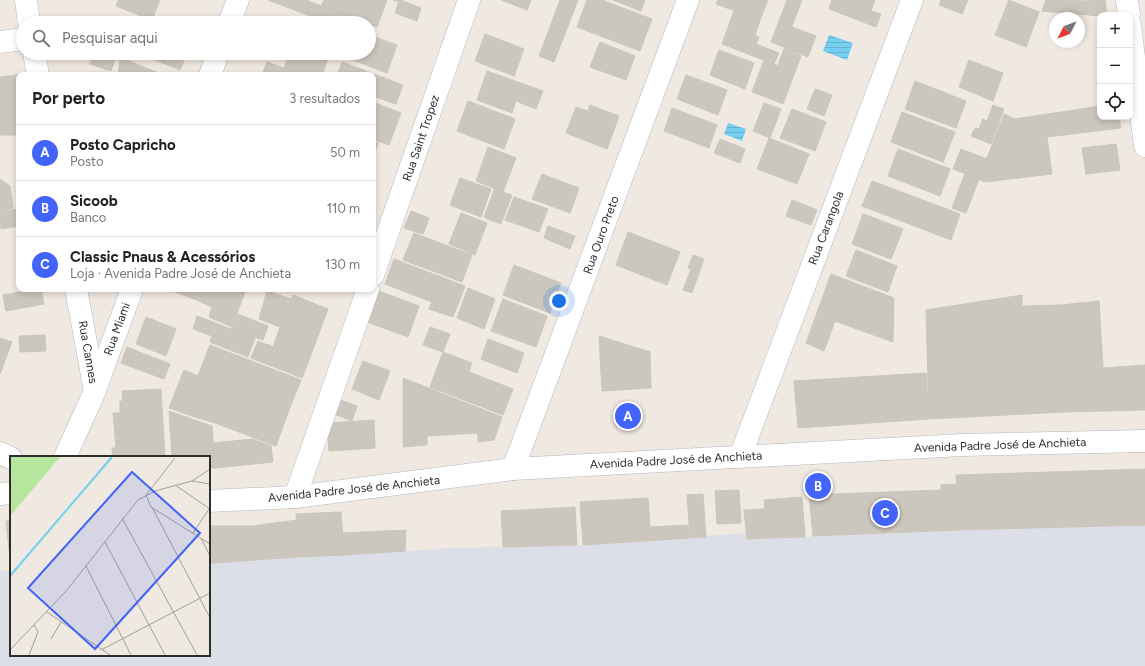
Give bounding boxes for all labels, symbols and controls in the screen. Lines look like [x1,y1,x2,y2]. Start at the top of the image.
north arrow [1049,12,1085,48]
map controls [1097,12,1133,120]
button: + [1097,12,1133,48]
search box [16,16,376,60]
icon: search [30,27,52,49]
text: Pesquisar aqui [62,29,158,47]
button: − [1097,48,1133,84]
button: locate [1097,84,1133,120]
text: Por perto [32,88,105,108]
text: 3 resultados [289,91,360,106]
street label: Rua Saint Tropez [400,93,442,183]
text: Posto Capricho [70,136,176,154]
text: A [40,145,50,160]
text: 50 m [330,145,360,160]
text: Posto [70,154,103,169]
street label: Rua Carangola [806,189,846,267]
text: Sicoob [70,192,118,210]
street label: Rua Ouro Preto [580,194,622,276]
text: B [41,201,49,216]
text: 110 m [327,201,360,216]
text: Banco [70,210,106,225]
text: Classic Pnaus & Acessórios [70,248,255,266]
text: C [40,257,50,272]
text: 130 m [325,257,360,272]
text: Loja · Avenida Padre José de Anchieta [70,266,291,281]
your location [549,291,569,311]
street label: Rua Miami [101,301,133,357]
street label: Rua Cannes [76,319,100,385]
pin: A [615,401,641,431]
street label: Avenida Padre José de Anchieta [914,435,1086,455]
street label: Avenida Padre José de Anchieta [589,448,763,472]
inset map [10,456,210,656]
pin: B [805,471,831,501]
street label: Avenida Padre José de Anchieta [267,473,441,505]
pin: C [872,498,898,528]

